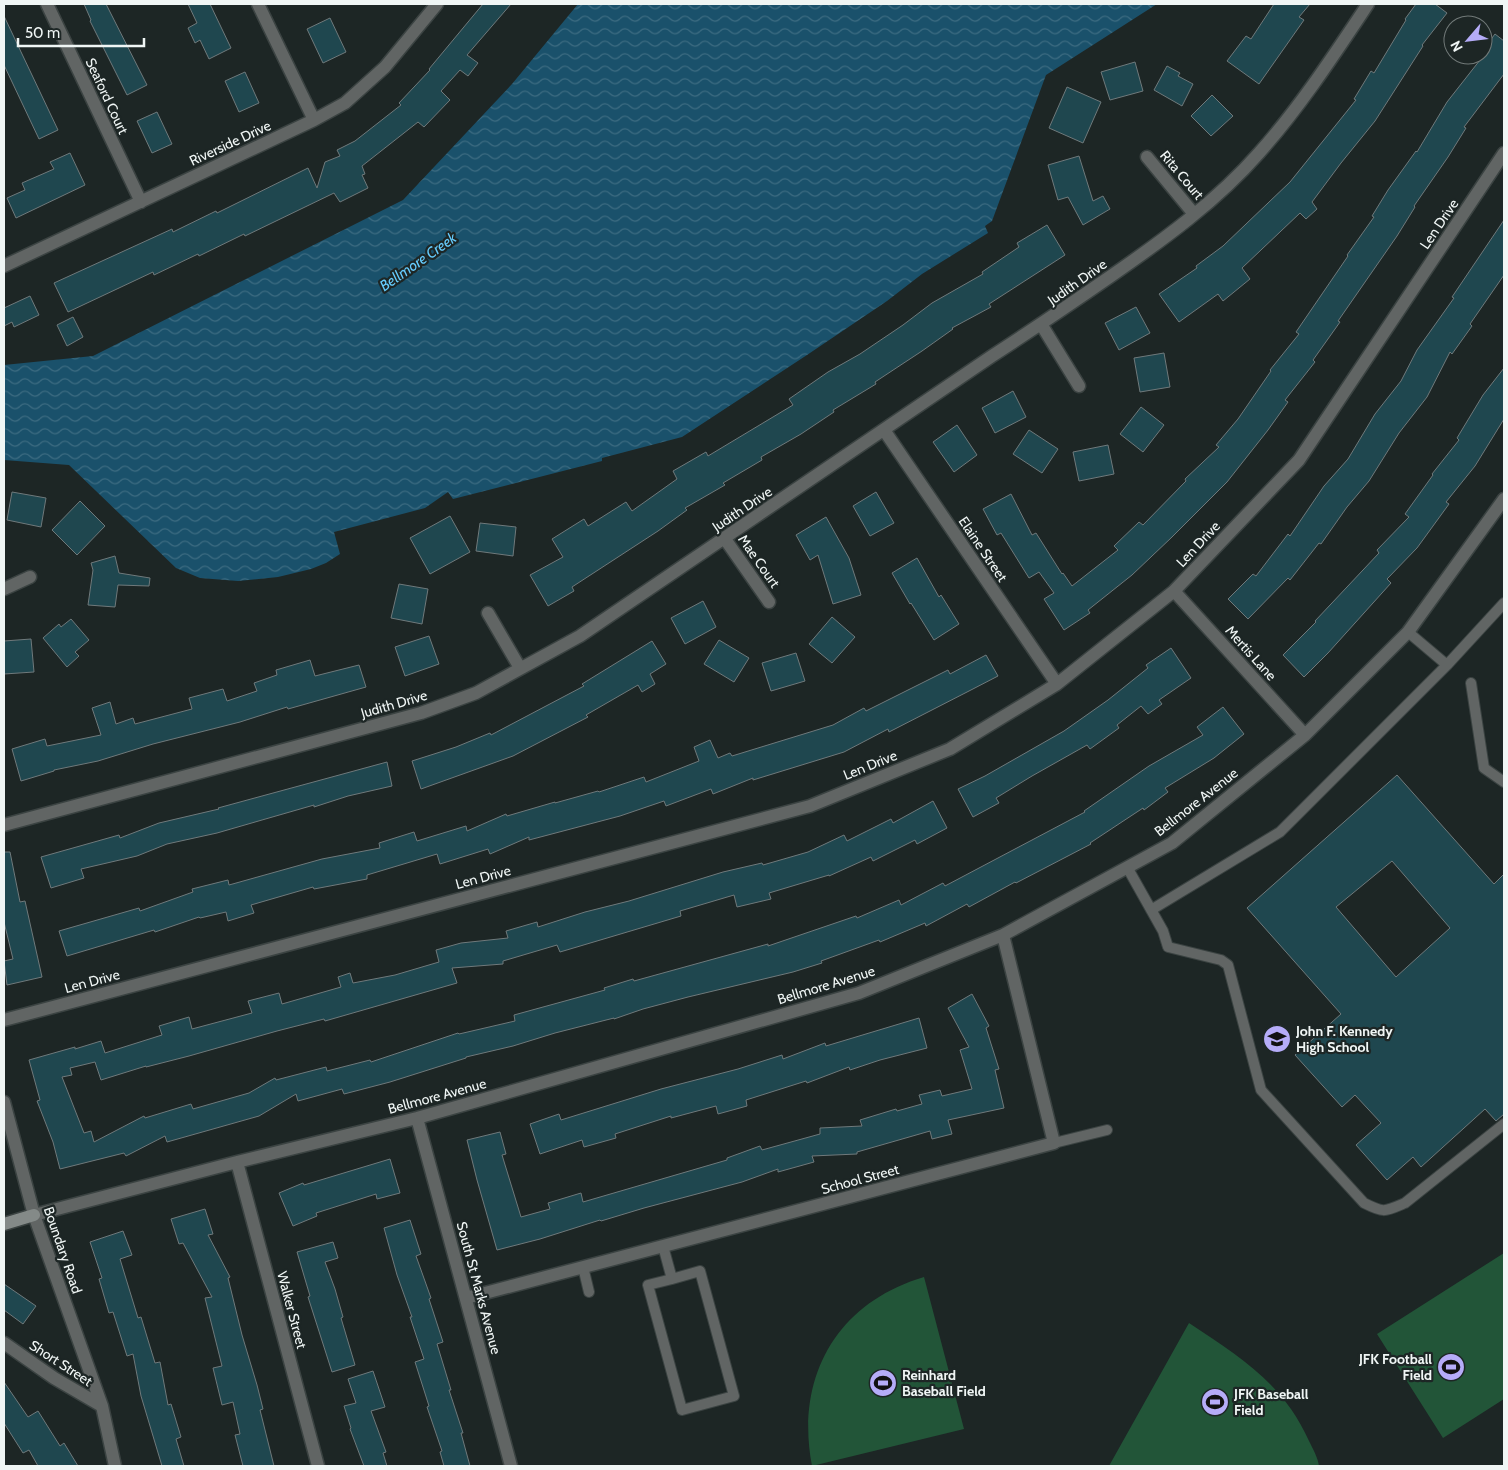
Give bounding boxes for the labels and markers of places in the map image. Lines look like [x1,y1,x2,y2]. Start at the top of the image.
place label: John F. Kennedy High School [1295,1022,1393,1056]
school or university icon: John F. Kennedy High School [1262,1024,1292,1054]
place label: JFK Football Field [1358,1350,1432,1384]
sports icon: JFK Football Field [1436,1352,1466,1382]
place label: Reinhard Baseball Field [902,1366,986,1400]
sports icon: Reinhard Baseball Field [868,1368,898,1398]
place label: JFK Baseball Field [1233,1385,1309,1419]
sports icon: JFK Baseball Field [1200,1387,1230,1417]

